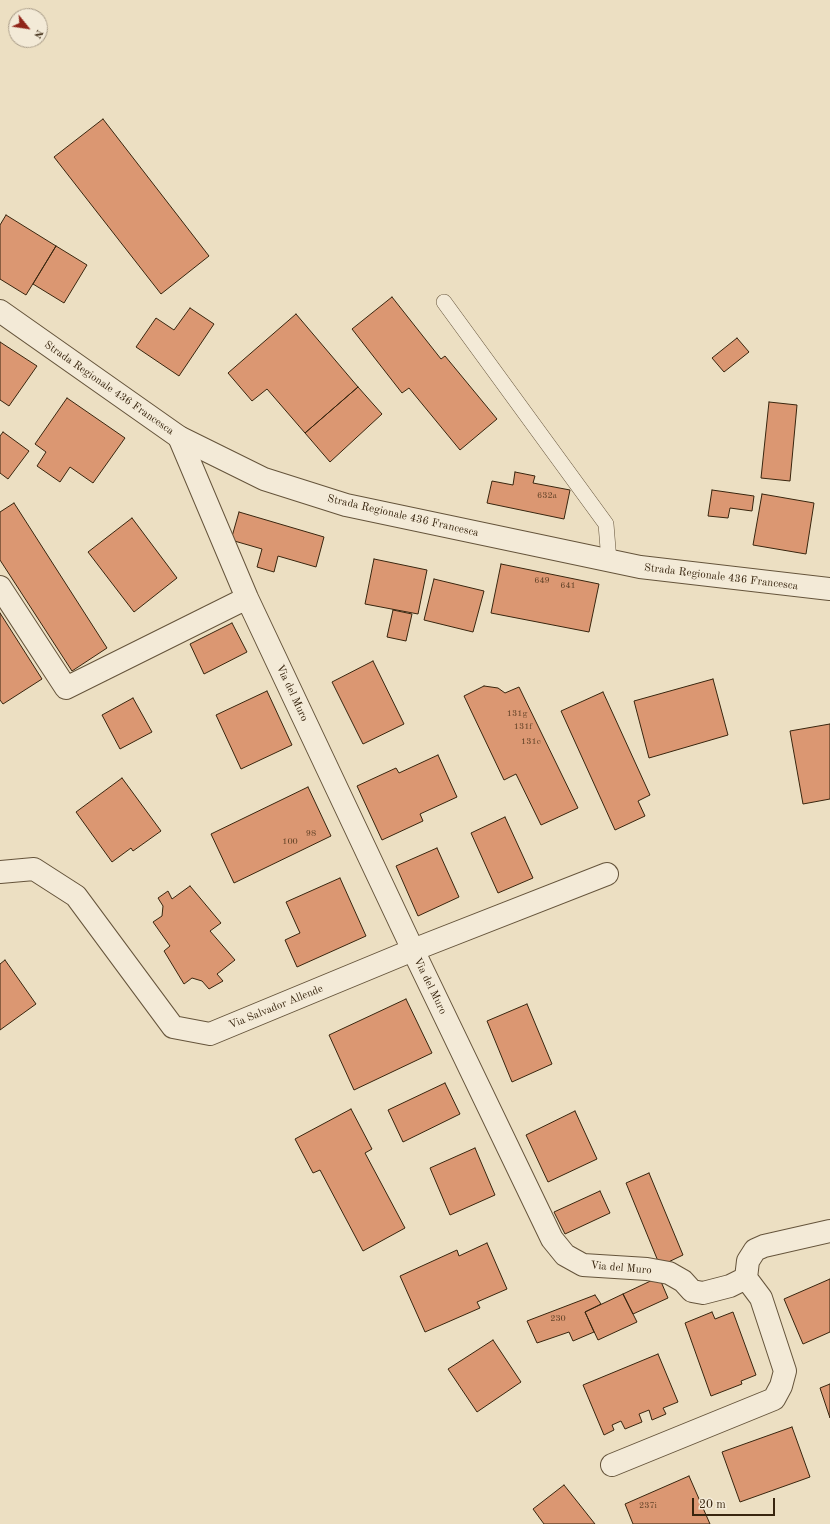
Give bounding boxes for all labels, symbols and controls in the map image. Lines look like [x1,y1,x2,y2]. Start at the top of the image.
north arrow [8,8,48,48]
text: N [31,27,45,40]
street label: Strada Regionale 436 Francesca [42,338,176,438]
house number: 632a [537,491,557,501]
street label: Strada Regionale 436 Francesca [326,492,480,540]
street label: Strada Regionale 436 Francesca [643,561,799,593]
house number: 649 [534,576,550,586]
house number: 641 [560,581,576,591]
street label: Via del Muro [273,662,311,724]
house number: 131g [507,709,527,719]
house number: 131f [514,722,532,732]
house number: 131e [521,737,541,747]
house number: 98 [306,829,316,839]
house number: 100 [282,837,298,847]
street label: Via del Muro [411,956,449,1016]
street label: Via Salvador Allende [227,982,325,1032]
street label: Via del Muro [590,1259,652,1277]
house number: 230 [550,1314,566,1324]
scale bar [694,1490,777,1516]
text: 20 m [699,1499,726,1511]
house number: 237i [639,1501,657,1511]

